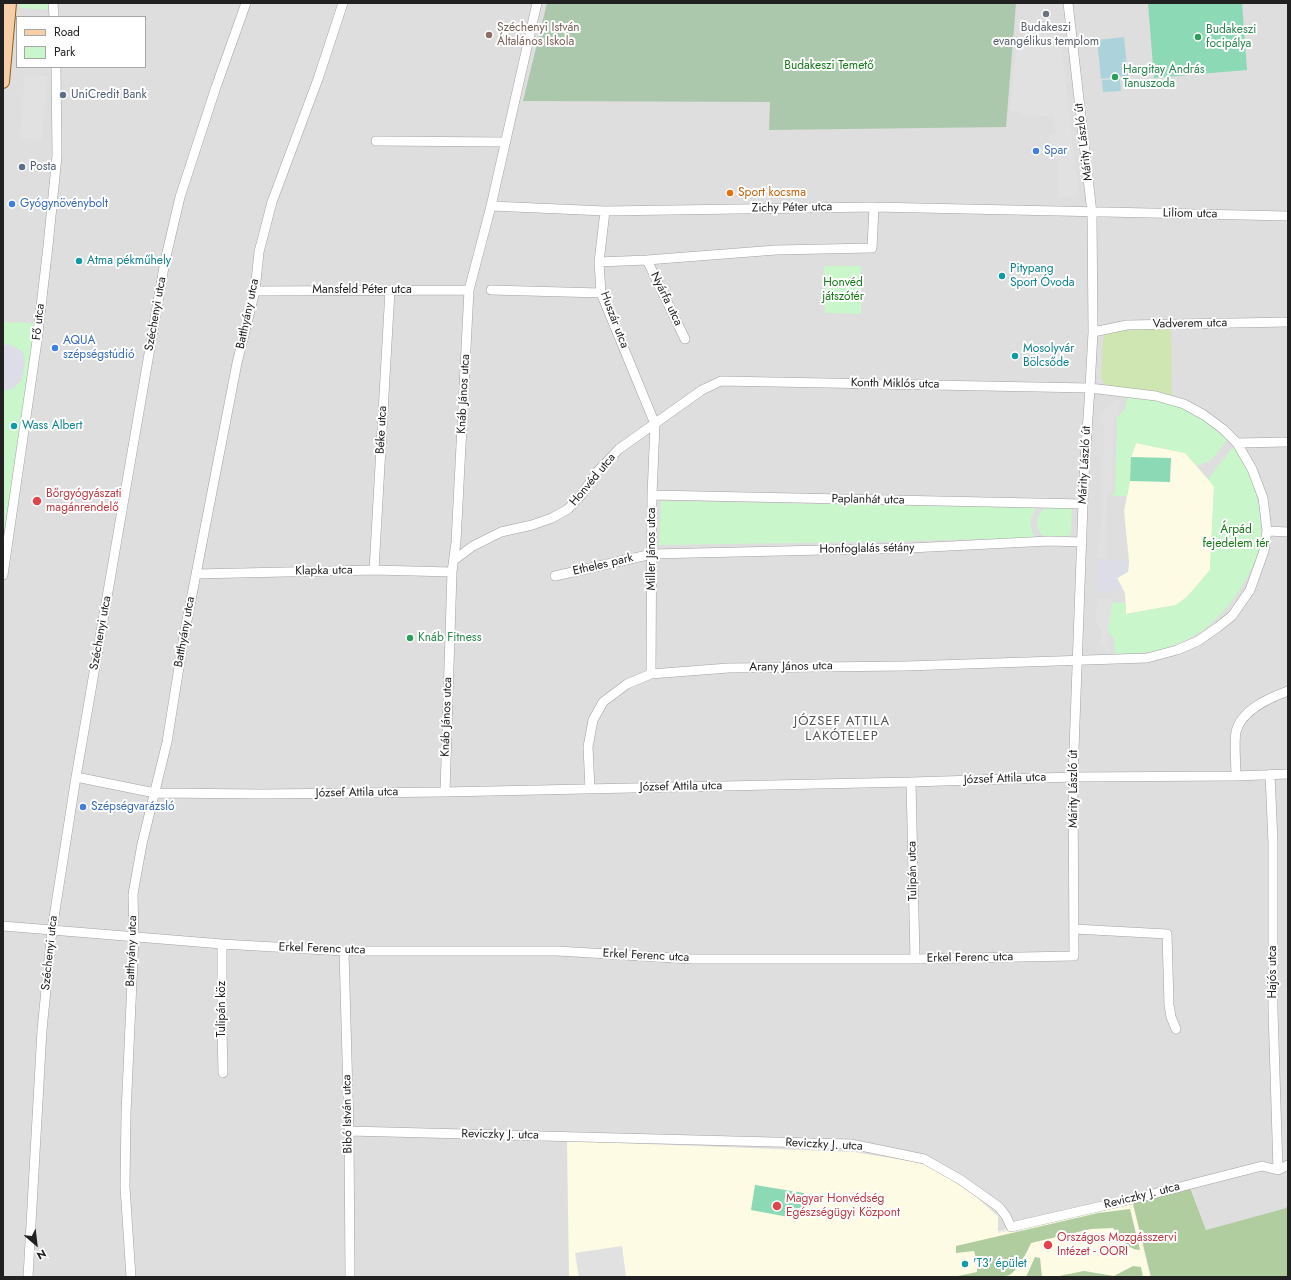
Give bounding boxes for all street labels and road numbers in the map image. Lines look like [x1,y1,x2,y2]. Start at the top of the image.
street label: Márity László út [1072,102,1096,182]
street label: Zichy Péter utca [752,200,832,216]
street label: Liliom utca [1163,206,1217,222]
street label: Nyárfa utca [647,270,685,328]
street label: Széchenyi utca [142,276,170,352]
street label: Batthyány utca [234,278,262,350]
street label: Mansfeld Péter utca [312,283,412,297]
street label: Huszár utca [597,290,631,350]
street label: Fő utca [30,303,48,341]
street label: Vadverem utca [1153,316,1227,332]
street label: Knáb János utca [455,354,473,434]
street label: Konth Miklós utca [851,376,939,392]
street label: Béke utca [374,405,390,455]
street label: Márity László út [1076,426,1094,504]
street label: Honvéd utca [567,451,619,509]
street label: Paplanhát utca [831,492,905,508]
street label: Miller János utca [645,508,659,590]
street label: Honfoglalás sétány [819,541,915,557]
street label: Etheles park [571,551,635,579]
street label: Klapka utca [295,563,353,579]
street label: Széchenyi utca [87,595,115,671]
street label: Batthyány utca [172,596,198,668]
street label: Arany János utca [749,659,833,675]
street label: Knáb János utca [438,677,456,757]
street label: Márity László út [1067,750,1081,828]
street label: József Attila utca [964,770,1046,788]
street label: József Attila utca [640,779,722,795]
street label: József Attila utca [316,785,398,801]
street label: Tulipán utca [905,841,921,901]
street label: Széchenyi utca [39,915,61,991]
street label: Batthyány utca [124,915,140,987]
street label: Erkel Ferenc utca [278,940,366,958]
street label: Hajós utca [1266,945,1280,999]
street label: Erkel Ferenc utca [602,947,690,965]
street label: Erkel Ferenc utca [927,950,1013,966]
street label: Tulipán köz [215,981,229,1037]
street label: Bibó István utca [340,1074,356,1154]
street label: Reviczky J. utca [461,1127,539,1143]
street label: Reviczky J. utca [785,1136,863,1154]
street label: Reviczky J. utca [1103,1180,1181,1212]

